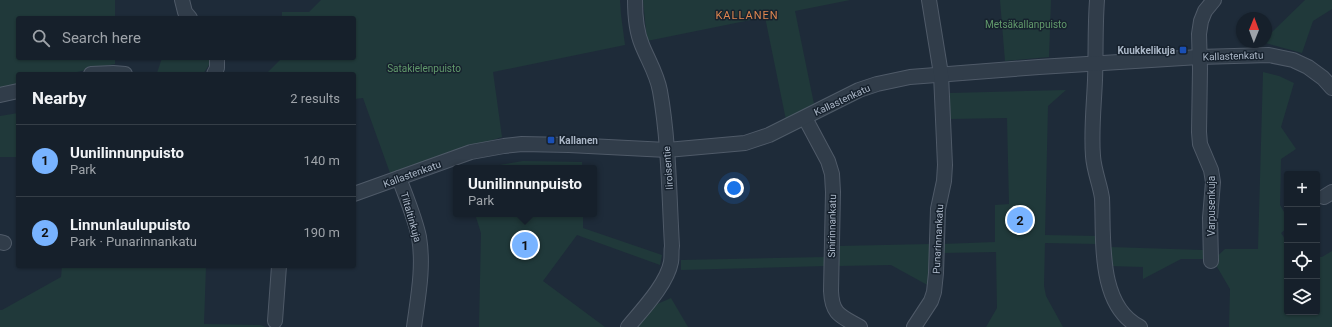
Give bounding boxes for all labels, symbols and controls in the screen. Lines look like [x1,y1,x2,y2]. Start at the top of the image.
district label: KALLANEN [715,9,779,22]
north arrow [1236,12,1272,48]
search box [16,16,356,60]
park label: Metsäkallanpuisto [985,19,1067,30]
icon: search [30,27,52,49]
text: Search here [62,29,141,47]
place label: Kuukkelikuja [1117,45,1176,56]
marker: Kuukkelikuja [1178,45,1188,55]
street label: Kallastenkatu [1203,49,1263,63]
park label: Satakielenpuisto [387,63,461,74]
street label: Kallastenkatu [812,82,872,118]
text: Nearby [32,88,87,108]
text: 2 results [290,91,340,106]
marker: Kallanen [546,135,556,145]
place label: Kallanen [559,135,598,146]
text: Uunilinnunpuisto [70,144,184,162]
street label: Iiroisentie [661,146,675,190]
text: 1 [41,153,49,168]
text: 140 m [303,153,340,168]
street label: Kallastenkatu [382,158,442,190]
text: Park [70,162,96,177]
popup [453,165,597,217]
map controls [1284,171,1320,315]
button: + [1284,171,1320,207]
text: Uunilinnunpuisto [468,175,582,193]
street label: Varpusenkuja [1206,176,1217,236]
your location [724,178,744,198]
street label: Tiltaltinkuja [399,191,423,243]
text: Park [468,193,494,208]
street label: Sinirinnankatu [826,194,838,258]
street label: Punarinnankatu [931,204,945,274]
pin: 2 [1007,205,1033,235]
button: − [1284,207,1320,243]
text: Linnunlaulupuisto [70,216,190,234]
text: 2 [41,225,49,240]
text: 190 m [303,225,340,240]
pin: 1 [512,230,538,260]
text: Park · Punarinnankatu [70,234,197,249]
button: locate [1284,243,1320,279]
button: layers [1284,279,1320,315]

